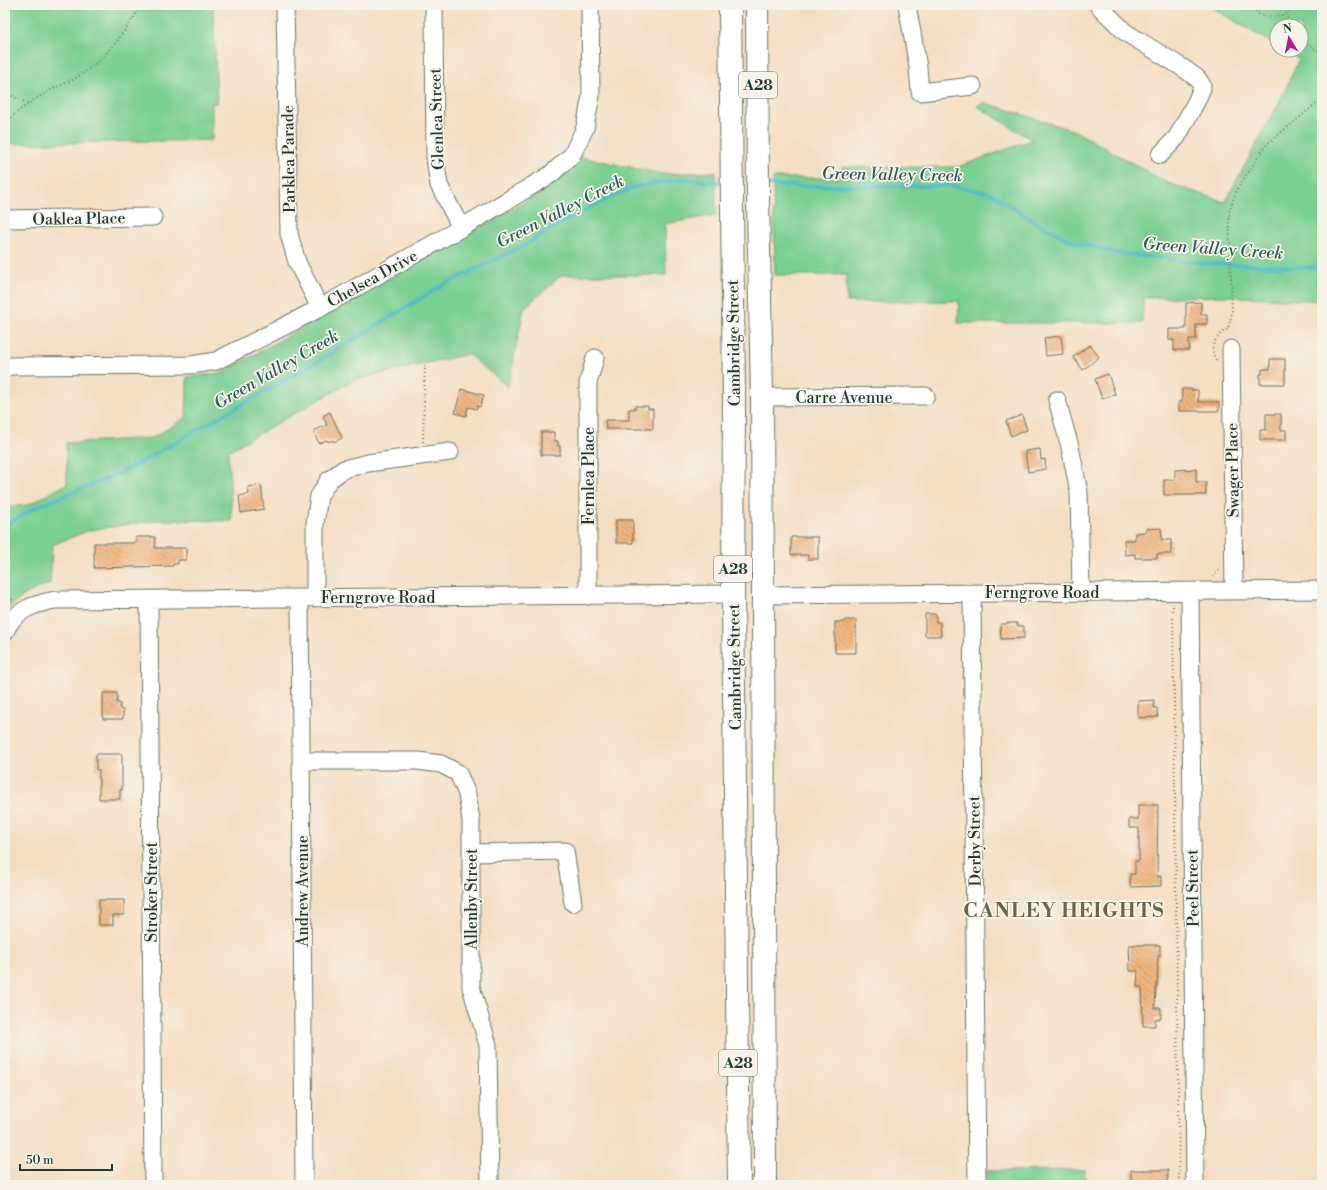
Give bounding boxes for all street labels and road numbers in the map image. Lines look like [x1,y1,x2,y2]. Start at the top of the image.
street label: Glenlea Street [425,67,449,170]
road number: A28 [739,72,777,98]
street label: Parklea Parade [278,105,300,213]
street label: Oaklea Place [32,208,126,230]
street label: Chelsea Drive [324,246,421,312]
street label: Cambridge Street [723,279,745,407]
street label: Carre Avenue [795,388,893,408]
street label: Swager Place [1222,423,1244,517]
street label: Fernlea Place [579,427,599,525]
road number: A28 [714,556,752,582]
street label: Ferngrove Road [985,583,1099,603]
street label: Ferngrove Road [321,588,435,608]
street label: Cambridge Street [724,603,746,731]
street label: Derby Street [964,795,986,887]
street label: Andrew Avenue [293,835,313,948]
street label: Stroker Street [142,841,162,942]
street label: Allenby Street [462,848,482,951]
street label: Peel Street [1182,849,1204,927]
road number: A28 [719,1050,757,1076]

